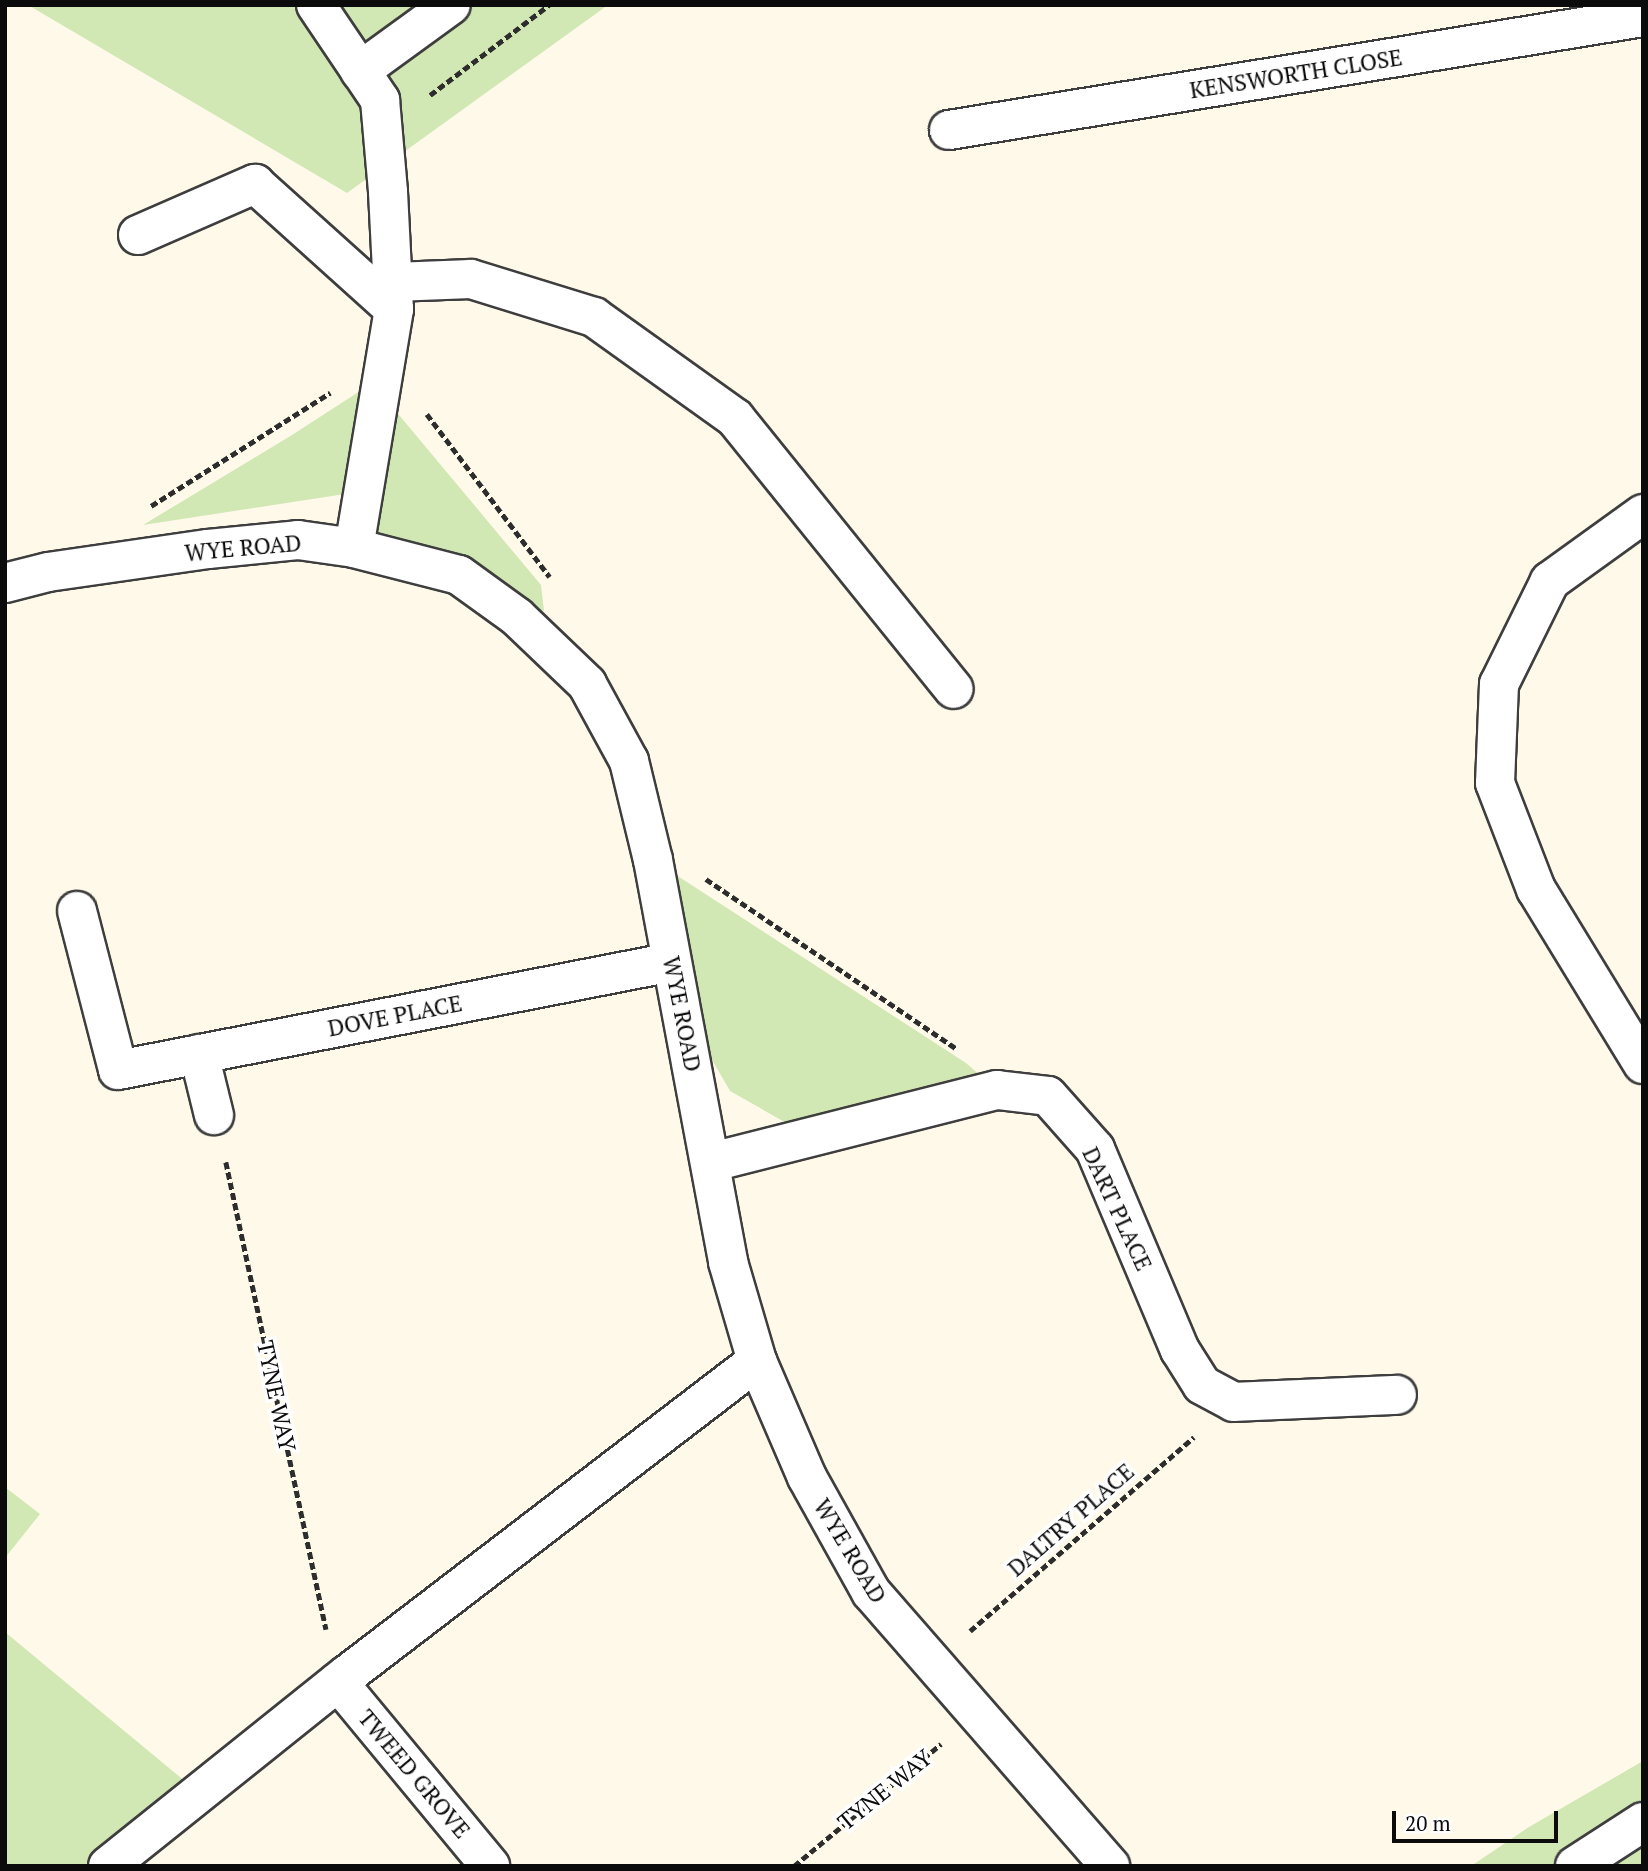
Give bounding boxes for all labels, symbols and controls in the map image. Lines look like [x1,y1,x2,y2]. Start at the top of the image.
street label: KENSWORTH CLOSE [1188,44,1404,104]
street label: WYE ROAD [184,529,302,567]
street label: WYE ROAD [657,954,707,1074]
street label: DOVE PLACE [326,989,464,1043]
street label: DART PLACE [1076,1143,1158,1275]
street label: TYNE WAY [251,1338,301,1454]
street label: DALTRY PLACE [1002,1458,1140,1582]
street label: WYE ROAD [808,1494,892,1608]
street label: TWEED GROVE [352,1704,476,1844]
street label: TYNE WAY [833,1744,937,1836]
scale bar [1396,1798,1562,1842]
text: 20 m [1405,1809,1451,1837]

